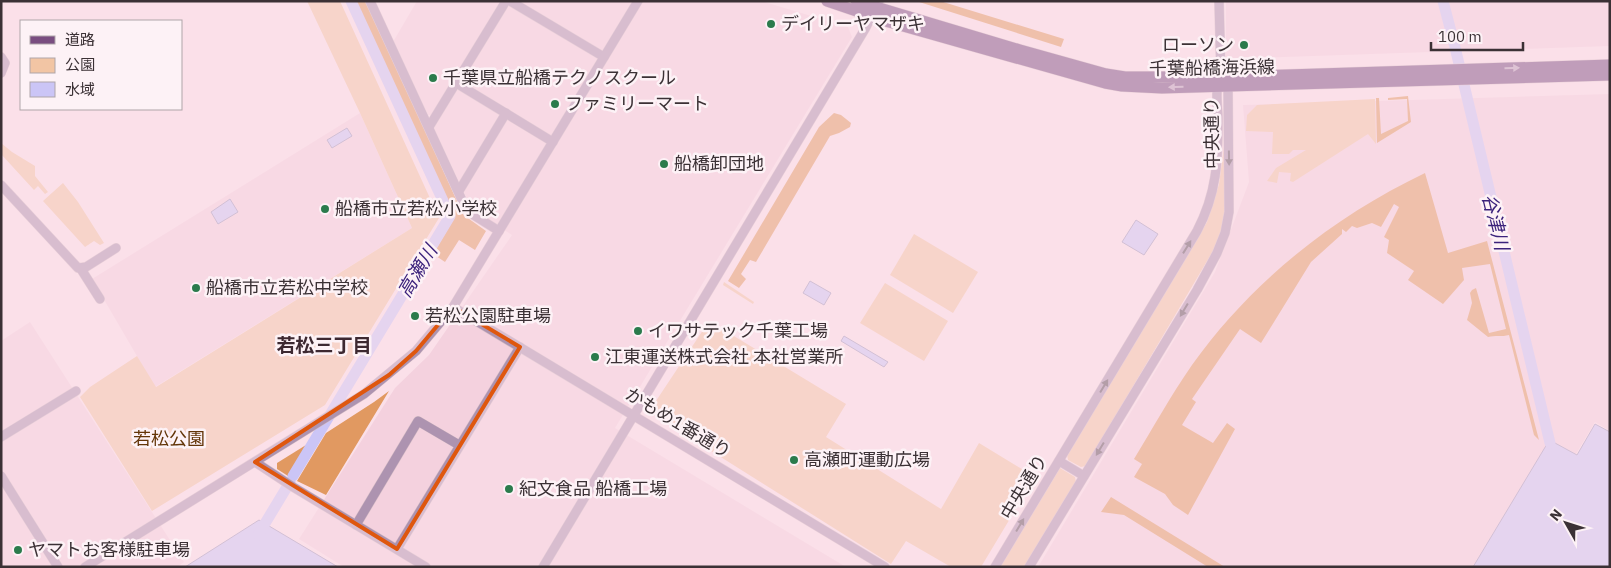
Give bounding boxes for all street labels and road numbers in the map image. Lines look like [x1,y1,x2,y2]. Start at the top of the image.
street label: 千葉船橋海浜線 [1149,55,1275,80]
street label: 中央通り [1199,97,1224,169]
street label: かもめ1番通り [621,382,735,463]
street label: 中央通り [995,450,1052,524]

